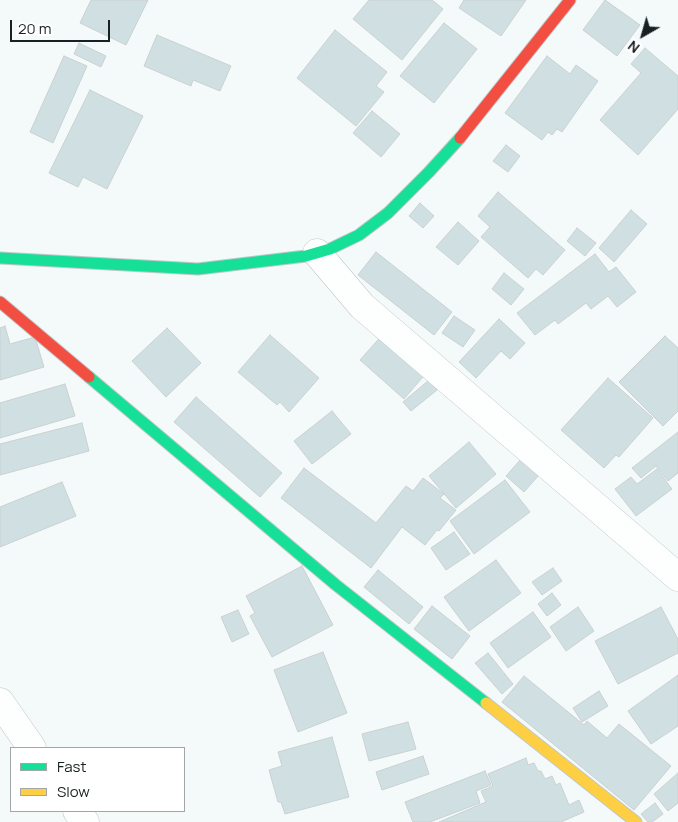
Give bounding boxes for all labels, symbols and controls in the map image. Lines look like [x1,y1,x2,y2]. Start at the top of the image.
scale bar [12,10,112,42]
north arrow [618,10,668,60]
text: 20 m [18,18,51,39]
text: N [624,37,643,58]
legend [10,747,185,812]
text: Fast [57,756,86,777]
text: Slow [57,781,90,802]

